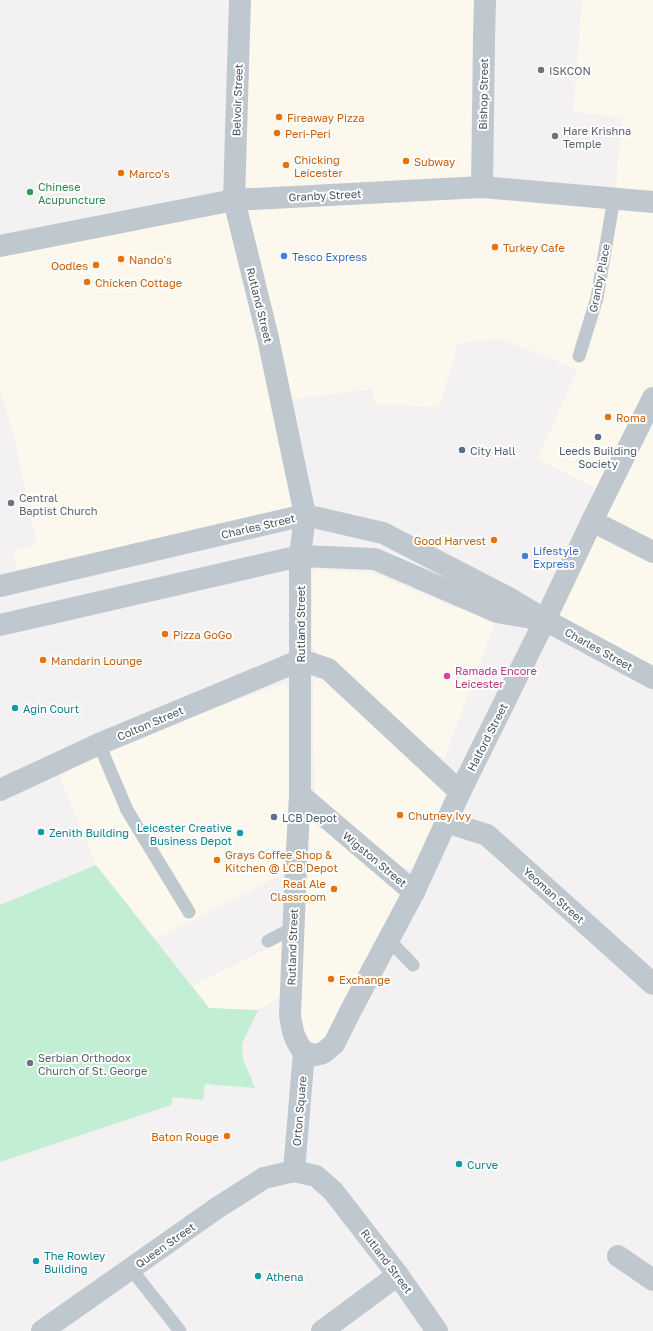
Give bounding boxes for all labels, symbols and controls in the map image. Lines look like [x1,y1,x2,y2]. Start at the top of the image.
street label: Bishop Street [476,58,490,130]
street label: Belvoir Street [229,64,245,136]
place label: ISKCON [549,64,591,77]
marker: ISKCON [536,65,546,75]
place label: Fireaway Pizza [287,111,364,124]
marker: Fireaway Pizza [274,112,284,122]
place label: Hare Krishna Temple [563,124,631,150]
place label: Peri-Peri [285,127,331,140]
marker: Peri-Peri [272,128,282,138]
marker: Hare Krishna Temple [550,131,560,141]
place label: Chicking Leicester [294,153,343,179]
place label: Subway [414,155,455,168]
marker: Subway [401,156,411,166]
marker: Chicking Leicester [281,160,291,170]
place label: Marco's [129,167,170,180]
marker: Marco's [116,168,126,178]
place label: Chinese Acupuncture [38,180,106,206]
marker: Chinese Acupuncture [25,187,35,197]
street label: Granby Street [288,187,362,203]
place label: Turkey Cafe [503,241,565,254]
marker: Turkey Cafe [490,242,500,252]
street label: Granby Place [586,243,612,313]
place label: Tesco Express [292,250,367,263]
marker: Tesco Express [279,251,289,261]
place label: Nando's [129,253,172,266]
marker: Nando's [116,254,126,264]
place label: Oodles [51,259,88,272]
marker: Oodles [91,260,101,270]
street label: Rutland Street [244,266,276,344]
place label: Chicken Cottage [95,276,182,289]
marker: Chicken Cottage [82,277,92,287]
place label: Roma [616,411,646,424]
marker: Roma [603,412,613,422]
marker: Leeds Building Society [593,432,603,442]
place label: City Hall [470,444,516,457]
place label: Leeds Building Society [559,444,637,470]
marker: City Hall [457,445,467,455]
place label: Central Baptist Church [19,491,98,517]
marker: Central Baptist Church [6,498,16,508]
street label: Charles Street [220,511,296,541]
place label: Good Harvest [414,534,486,547]
marker: Good Harvest [489,535,499,545]
place label: Lifestyle Express [533,544,579,570]
marker: Lifestyle Express [520,551,530,561]
street label: Rutland Street [294,586,307,662]
street label: Charles Street [563,625,635,673]
place label: Pizza GoGo [173,628,233,641]
marker: Pizza GoGo [160,629,170,639]
place label: Mandarin Lounge [51,654,143,667]
marker: Mandarin Lounge [38,655,48,665]
place label: Ramada Encore Leicester [455,664,537,690]
marker: Ramada Encore Leicester [442,671,452,681]
street label: Halford Street [464,701,510,773]
place label: Agin Court [23,702,79,715]
marker: Agin Court [10,703,20,713]
street label: Colton Street [115,703,185,743]
place label: Chutney Ivy [408,809,471,822]
marker: Chutney Ivy [395,810,405,820]
place label: LCB Depot [282,811,337,824]
marker: LCB Depot [269,812,279,822]
place label: Leicester Creative Business Depot [137,821,232,847]
place label: Zenith Building [49,826,129,839]
marker: Zenith Building [36,827,46,837]
marker: Leicester Creative Business Depot [235,828,245,838]
street label: Wigston Street [340,829,410,889]
place label: Grays Coffee Shop & Kitchen @ LCB Depot [225,848,338,874]
marker: Grays Coffee Shop & Kitchen @ LCB Depot [212,855,222,865]
street label: Yeoman Street [521,864,587,926]
place label: Real Ale Classroom [270,877,326,903]
marker: Real Ale Classroom [329,884,339,894]
street label: Rutland Street [284,908,300,986]
place label: Exchange [339,973,390,986]
marker: Exchange [326,974,336,984]
place label: Serbian Orthodox Church of St. George [38,1051,148,1077]
marker: Serbian Orthodox Church of St. George [25,1058,35,1068]
street label: Orton Square [289,1075,309,1147]
place label: Baton Rouge [151,1130,219,1143]
marker: Baton Rouge [222,1131,232,1141]
place label: Curve [467,1158,498,1171]
marker: Curve [454,1159,464,1169]
street label: Queen Street [133,1220,197,1270]
street label: Rutland Street [359,1226,415,1296]
place label: The Rowley Building [44,1249,105,1275]
marker: The Rowley Building [31,1256,41,1266]
place label: Athena [266,1270,303,1283]
marker: Athena [253,1271,263,1281]

